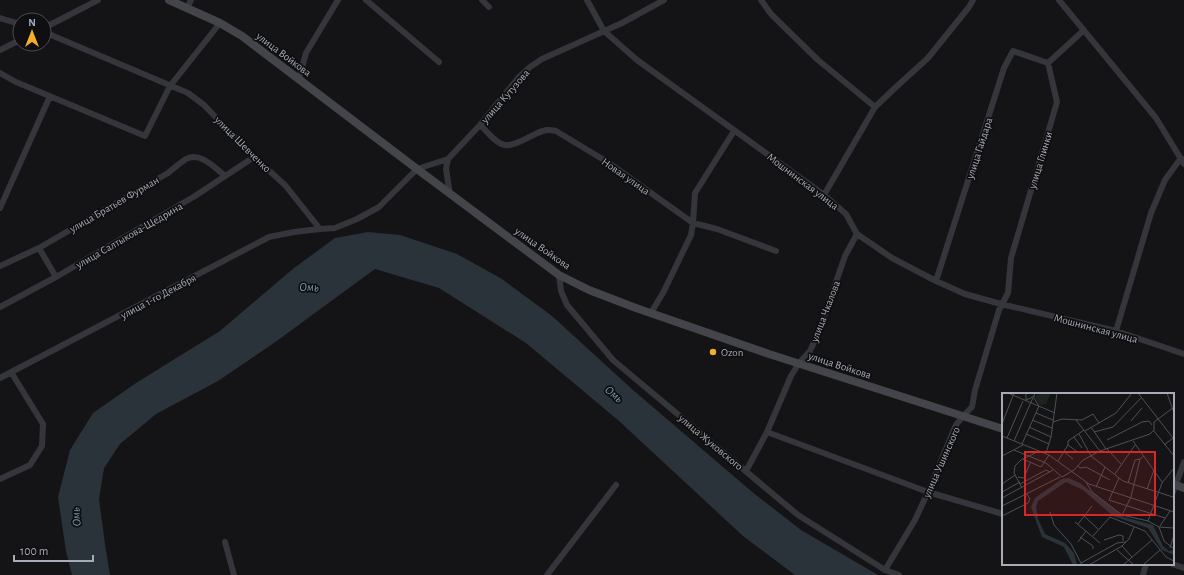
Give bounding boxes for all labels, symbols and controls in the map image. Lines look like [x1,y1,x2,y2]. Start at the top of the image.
north arrow [12,12,52,52]
text: N [28,17,36,28]
street label: улица Войкова [254,30,313,78]
street label: улица Кутузова [479,67,532,126]
street label: улица Шевченко [212,113,273,175]
street label: улица Гайдара [964,116,995,181]
street label: улица Глинки [1026,130,1054,191]
street label: Мошнинская улица [765,151,840,212]
street label: Новая улица [600,156,652,197]
street label: улица Братьев Фурман [67,174,161,235]
street label: улица Салтыкова-Щедрина [73,200,185,271]
street label: улица Войкова [512,225,573,272]
street label: улица 1-го Декабря [118,272,198,321]
street label: улица Чкалова [808,279,842,344]
water label: Омь [299,281,319,293]
street label: Мошнинская улица [1053,312,1139,345]
marker: Ozon [708,347,718,357]
place label: Ozon [721,347,743,358]
street label: улица Войкова [806,350,873,381]
water label: Омь [603,383,625,405]
inset map [1002,393,1174,565]
street label: улица Жуковского [676,412,745,472]
street label: улица Ушинского [921,425,962,500]
water label: Омь [69,507,83,527]
scale bar [14,537,93,563]
text: 100 m [20,545,48,557]

